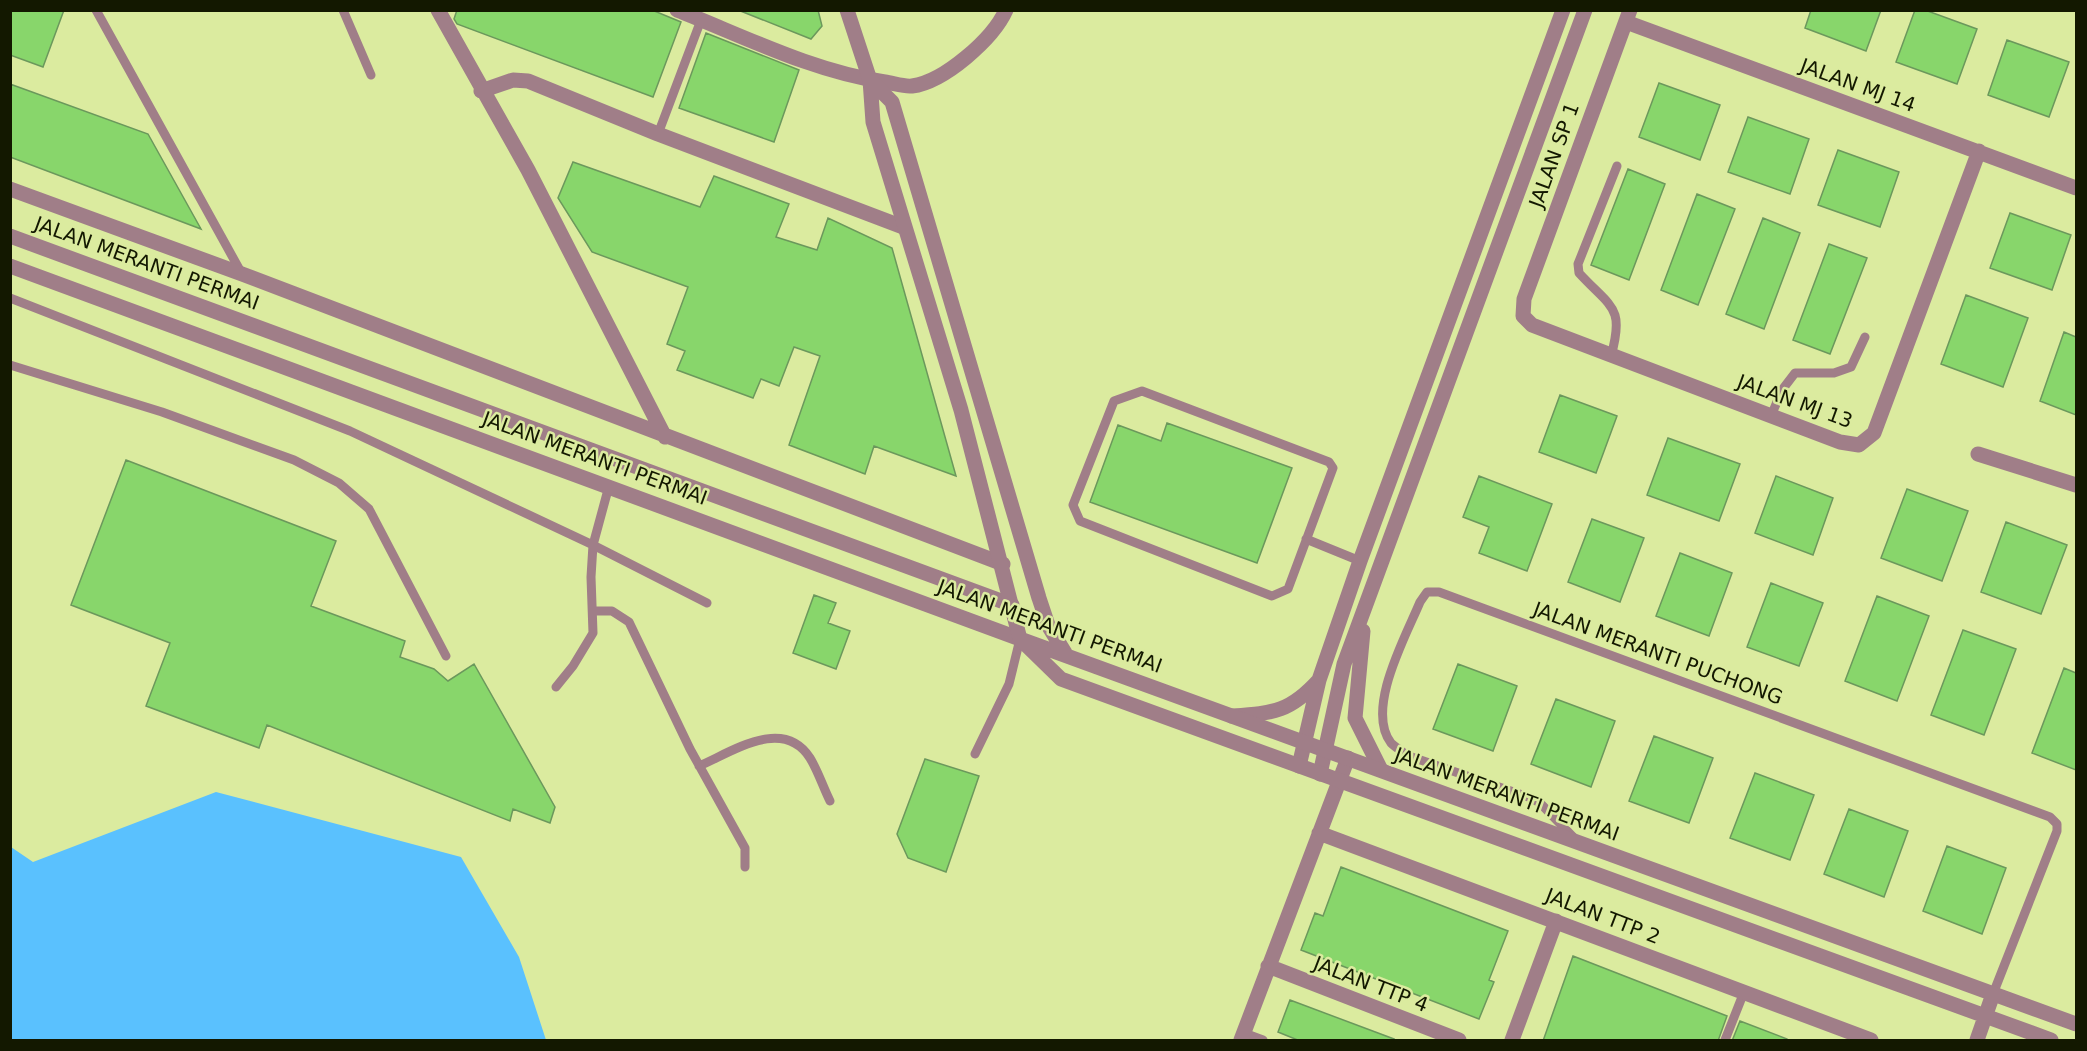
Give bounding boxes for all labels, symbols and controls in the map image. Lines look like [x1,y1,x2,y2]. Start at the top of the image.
street label: JALAN MJ 14 [1795,52,1919,117]
street label: JALAN SP 1 [1523,99,1584,213]
street label: JALAN MERANTI PERMAI [29,210,263,315]
street label: JALAN MJ 13 [1732,368,1856,433]
street label: JALAN MERANTI PERMAI [477,405,711,510]
street label: JALAN MERANTI PERMAI [932,573,1166,678]
street label: JALAN MERANTI PUCHONG [1528,596,1786,709]
street label: JALAN MERANTI PERMAI [1389,741,1623,846]
street label: JALAN TTP 2 [1540,882,1664,949]
street label: JALAN TTP 4 [1308,950,1432,1017]

